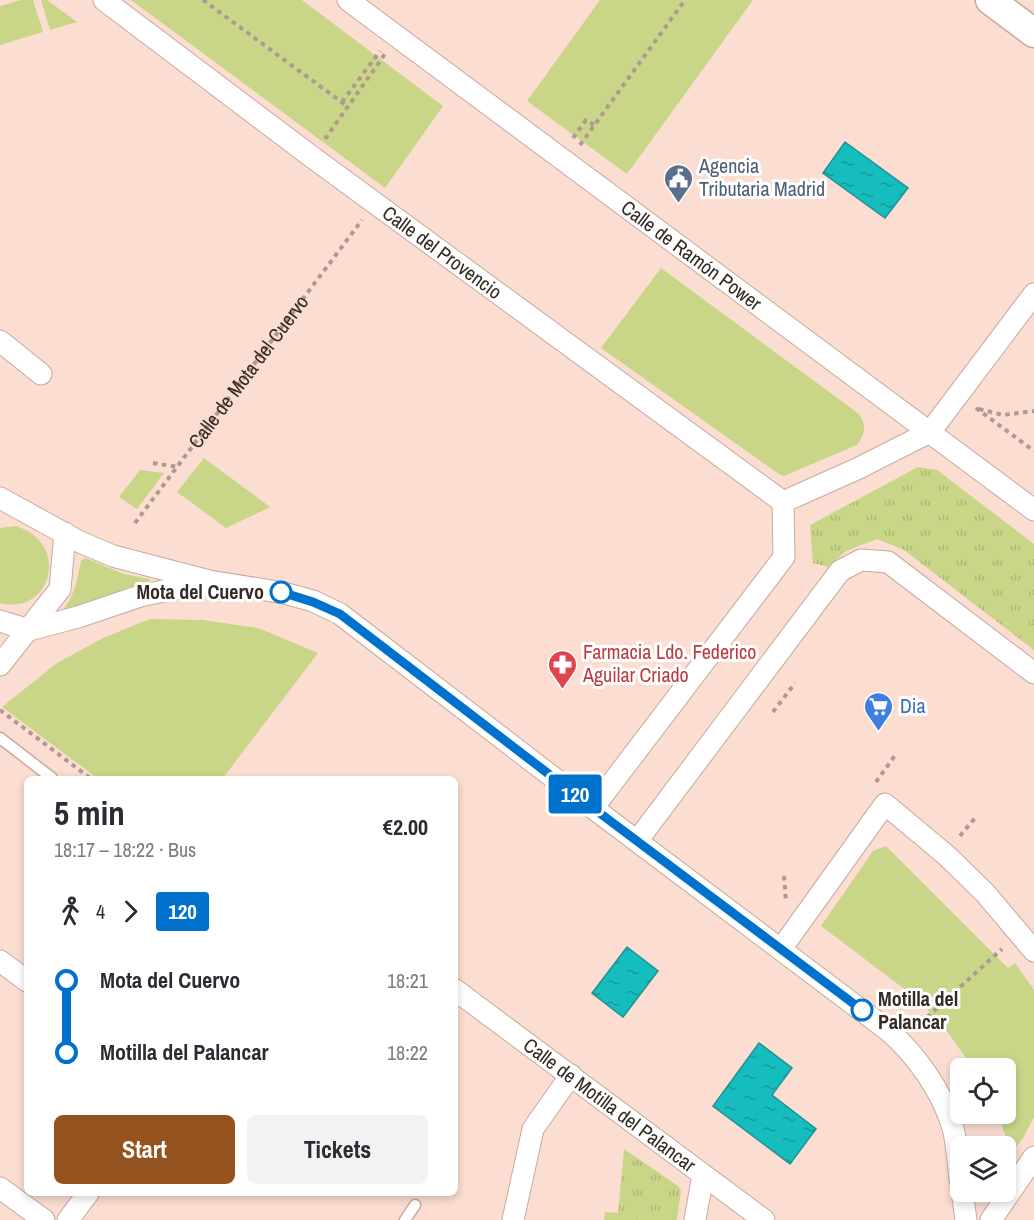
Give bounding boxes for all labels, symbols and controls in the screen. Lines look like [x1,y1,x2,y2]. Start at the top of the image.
place label: Agencia Tributaria Madrid [698,152,825,202]
public building icon: Agencia Tributaria Madrid [662,162,694,204]
street label: Calle de Ramón Power [616,194,768,316]
street label: Calle del Provencio [377,199,508,305]
street label: Calle de Mota del Cuervo [182,289,314,454]
place label: Mota del Cuervo [136,578,264,605]
marker: Mota del Cuervo [270,581,292,603]
place label: Farmacia Ldo. Federico Aguilar Criado [582,638,756,688]
pharmacy icon: Farmacia Ldo. Federico Aguilar Criado [546,648,578,690]
supermarket icon: Dia [863,690,895,732]
place label: Dia [900,692,926,719]
line badge: 120 [540,774,610,814]
text: 120 [561,780,589,809]
text: 5 min [54,791,125,835]
text: €2.00 [383,812,428,842]
text: 18:17 – 18:22 · Bus [54,836,196,863]
icon: walk [54,895,87,928]
icon: forward [114,895,147,928]
text: 120 [168,897,197,926]
text: 4 [96,898,105,925]
text: Mota del Cuervo [100,965,240,995]
text: 18:21 [387,967,428,994]
place label: Motilla del Palancar [878,985,958,1035]
marker: Motilla del Palancar [851,999,873,1021]
street label: Calle de Motilla del Palancar [518,1031,702,1178]
text: Motilla del Palancar [100,1037,268,1067]
text: 18:22 [387,1039,428,1066]
map controls [950,1058,1016,1202]
button: locate [950,1058,1016,1124]
button: Start [54,1115,235,1184]
button: Tickets [247,1115,428,1184]
button: layers [950,1136,1016,1202]

